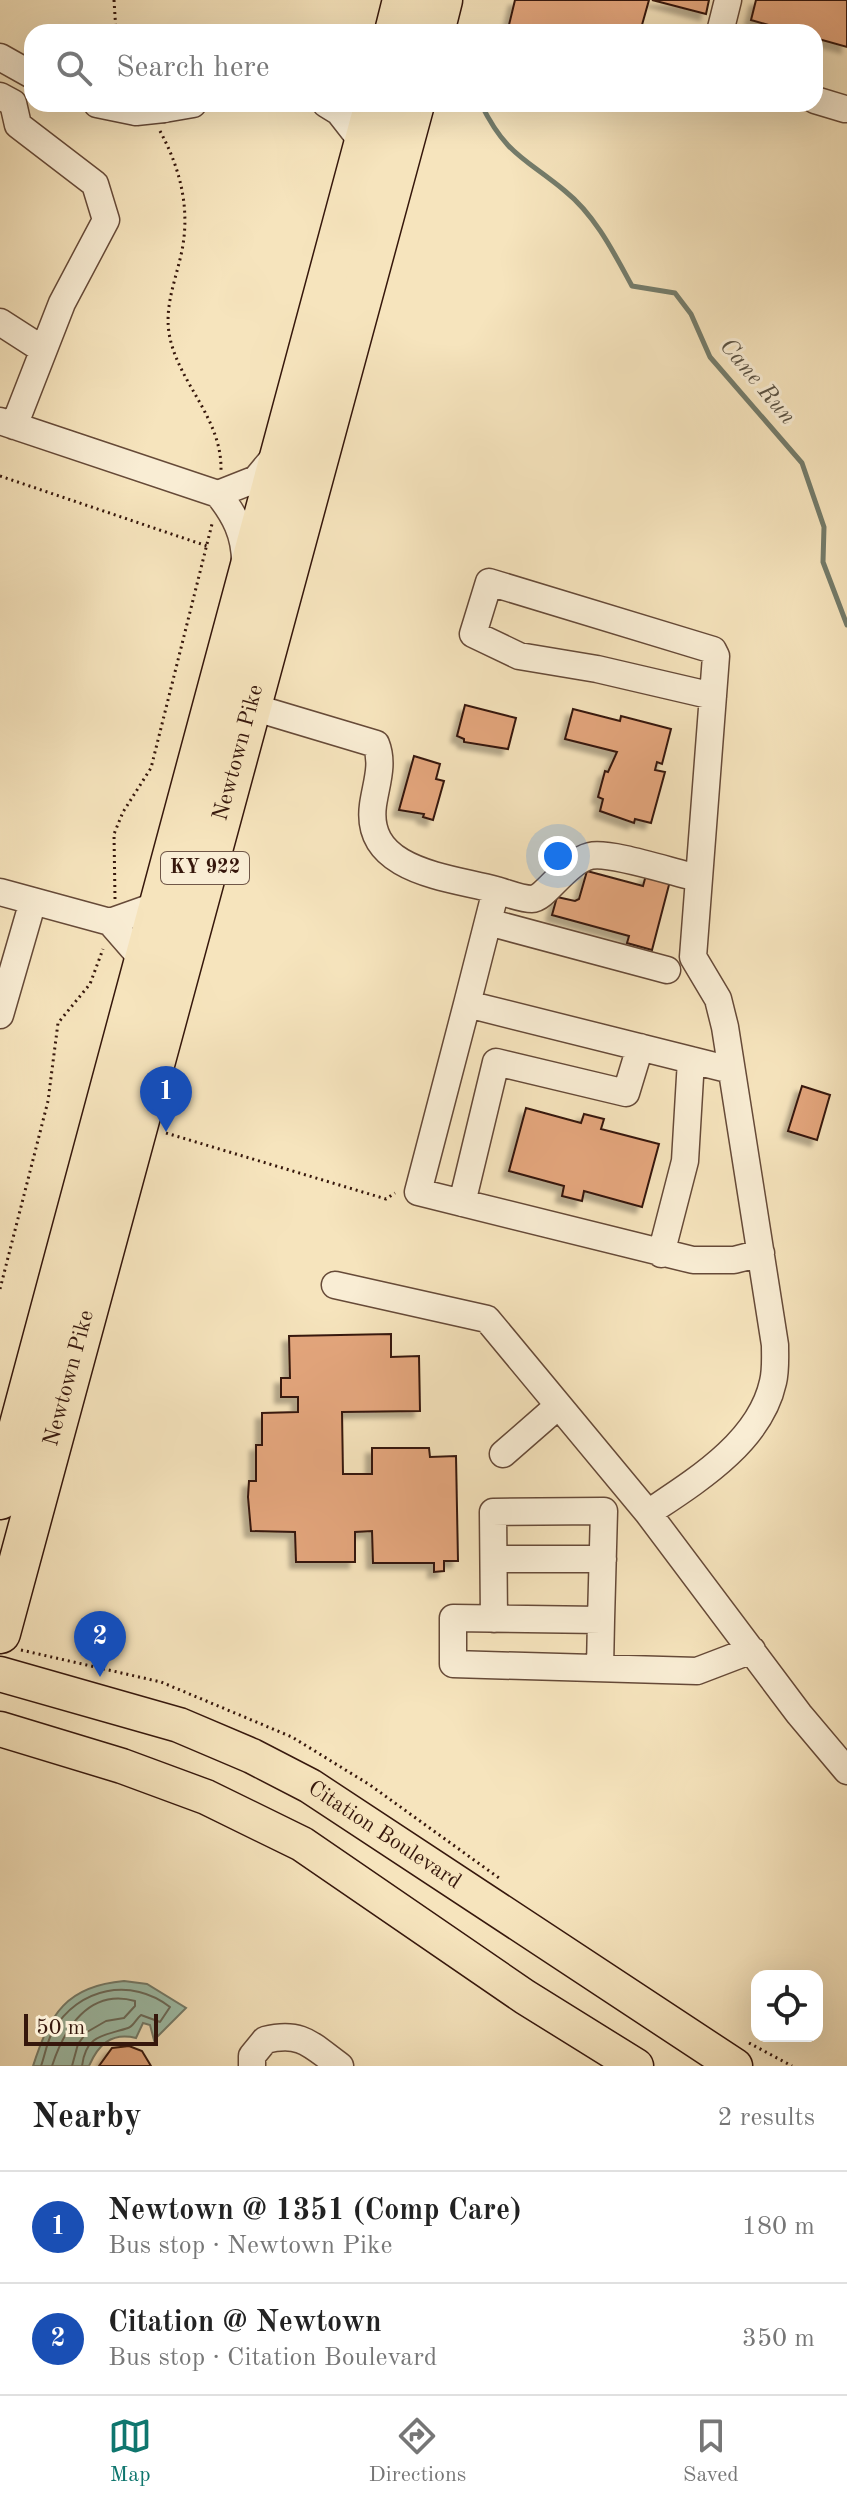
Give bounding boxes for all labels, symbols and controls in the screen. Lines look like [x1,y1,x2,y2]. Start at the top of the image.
search box [24,24,823,112]
icon: search [52,46,96,90]
text: Search here [116,53,270,83]
water label: Cane Run [714,334,800,430]
street label: Newtown Pike [209,682,267,823]
your location [538,836,578,876]
road number: KY 922 [161,852,249,884]
pin: 1 [140,1066,192,1132]
street label: Newtown Pike [40,1308,98,1449]
pin: 2 [74,1611,126,1677]
street label: Citation Boulevard [304,1777,465,1893]
map controls [751,1970,823,2042]
button: locate [751,1970,823,2042]
scale bar [24,2010,158,2046]
text: 50 m [36,2017,85,2039]
text: Nearby [32,2101,142,2135]
text: 2 results [717,2105,815,2131]
text: Newtown @ 1351 (Comp Care) [108,2196,521,2226]
text: 1 [50,2214,66,2240]
text: 180 m [742,2214,815,2240]
text: Bus stop · Newtown Pike [108,2233,392,2259]
text: Citation @ Newtown [108,2308,382,2338]
text: 2 [50,2326,66,2352]
text: 350 m [742,2326,815,2352]
text: Bus stop · Citation Boulevard [108,2345,437,2371]
tab: Map [108,2414,152,2489]
tab: Directions [369,2414,466,2489]
tab: Saved [683,2414,739,2489]

